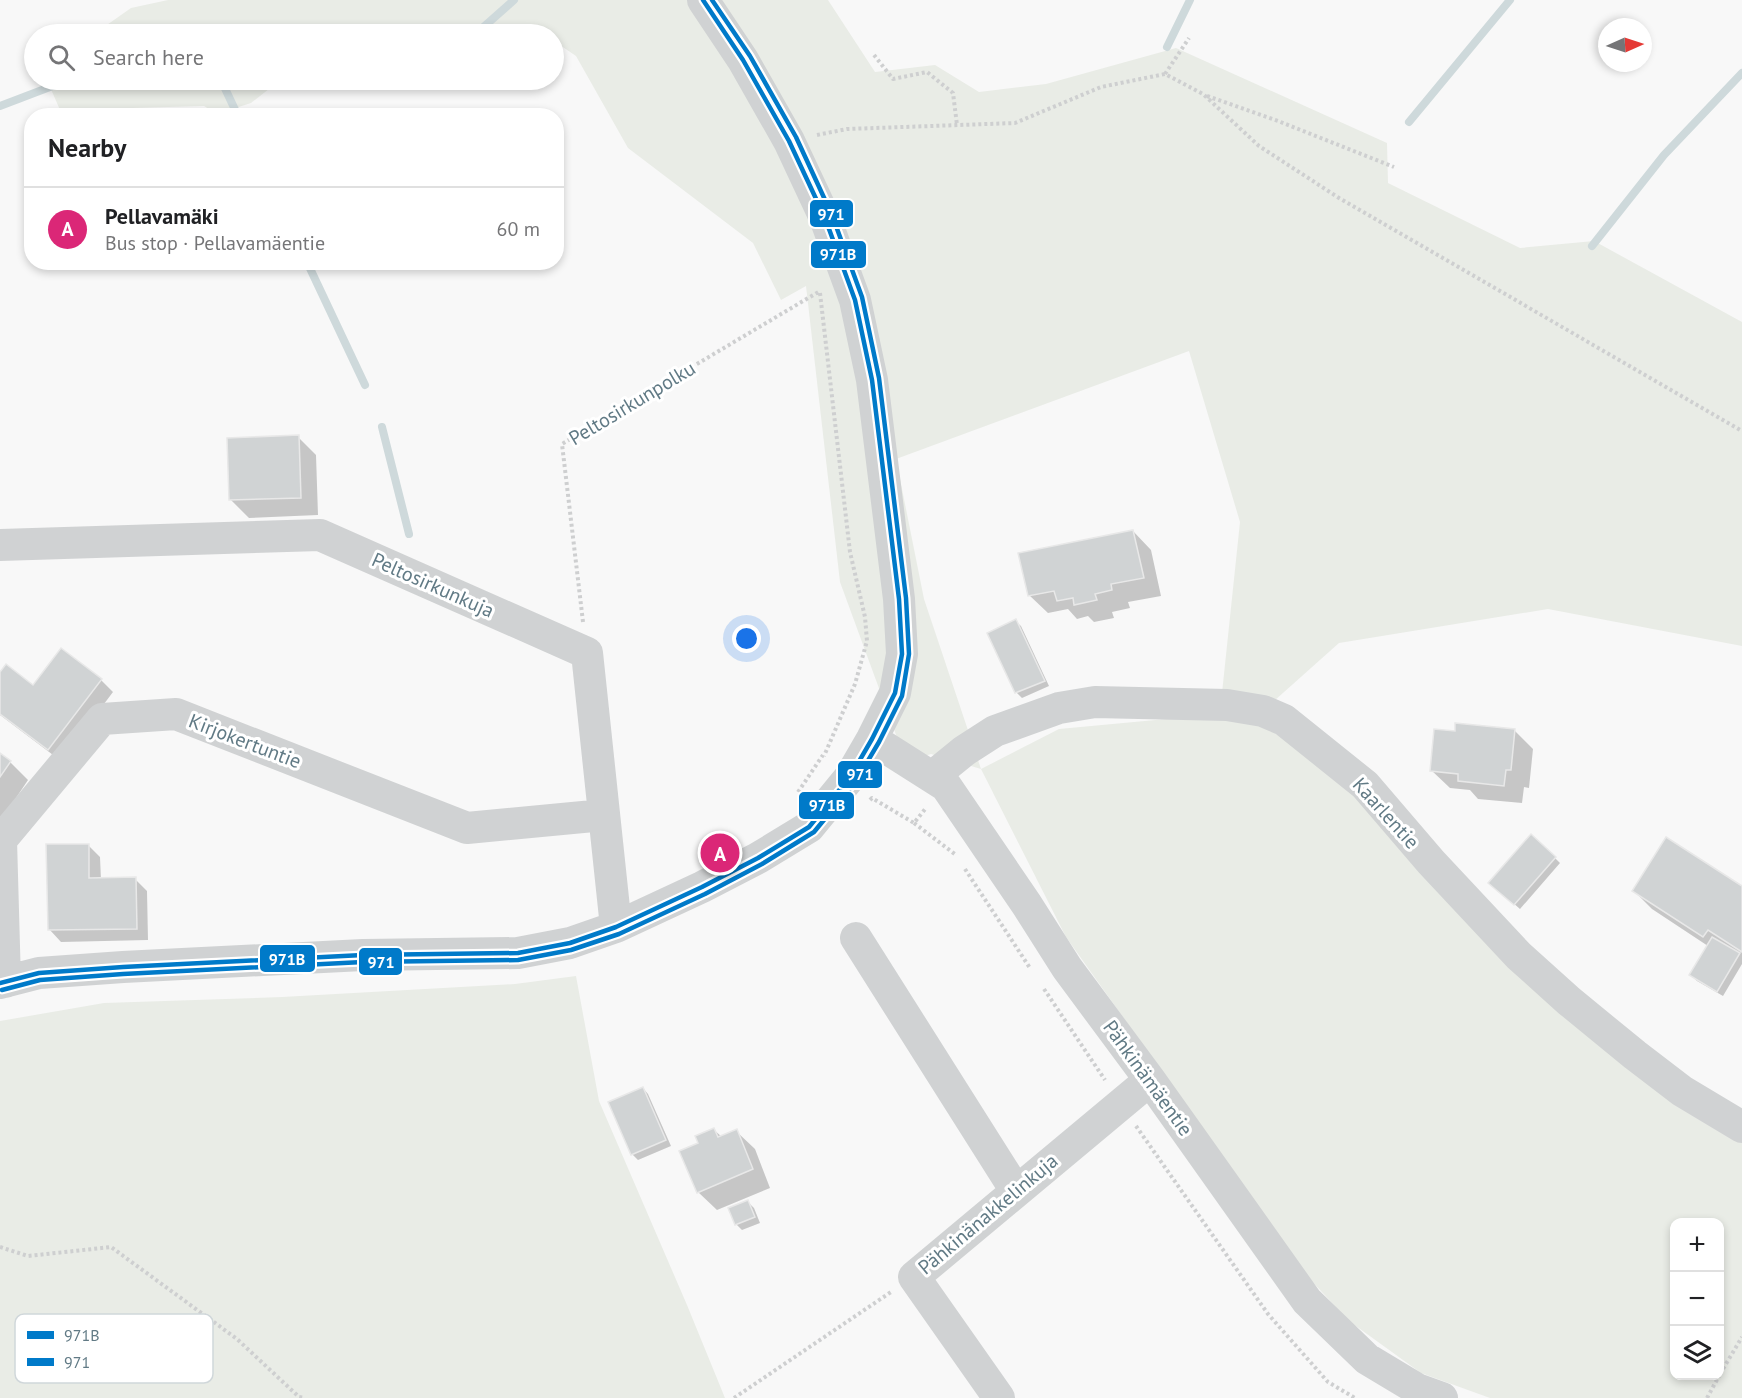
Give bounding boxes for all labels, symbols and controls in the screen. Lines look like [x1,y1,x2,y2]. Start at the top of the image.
north arrow [1598,18,1652,72]
search box [24,24,564,90]
icon: search [45,41,78,74]
text: Search here [93,43,204,71]
text: Nearby [48,131,126,164]
line badge: 971 [809,199,854,228]
text: Pellavamäki [105,202,219,230]
text: 971 [817,204,845,224]
text: A [61,216,74,242]
text: 60 m [497,216,540,242]
text: Bus stop · Pellavamäentie [105,230,325,256]
line badge: 971B [810,240,867,269]
text: 971B [820,244,856,264]
street label: Peltosirkunpolku [564,355,700,451]
street label: Peltosirkunkuja [368,546,498,624]
your location [732,624,761,653]
street label: Kirjokertuntie [185,708,305,774]
line badge: 971 [837,760,883,789]
text: 971 [846,764,874,784]
street label: Kaarlentie [1347,772,1425,854]
line badge: 971B [798,791,855,820]
text: 971B [809,795,845,815]
pin: A [700,830,740,876]
line badge: 971B [259,944,316,973]
line badge: 971 [358,947,403,976]
text: 971B [269,949,305,969]
text: 971 [367,952,395,972]
street label: Pähkinämäentie [1097,1015,1199,1141]
street label: Pähkinänakkelinkuja [913,1148,1063,1280]
map controls [1670,1218,1724,1380]
button: + [1670,1218,1724,1272]
button: − [1670,1272,1724,1326]
legend [15,1314,213,1383]
text: 971B [64,1325,100,1345]
button: layers [1670,1326,1724,1380]
text: 971 [64,1352,90,1372]

